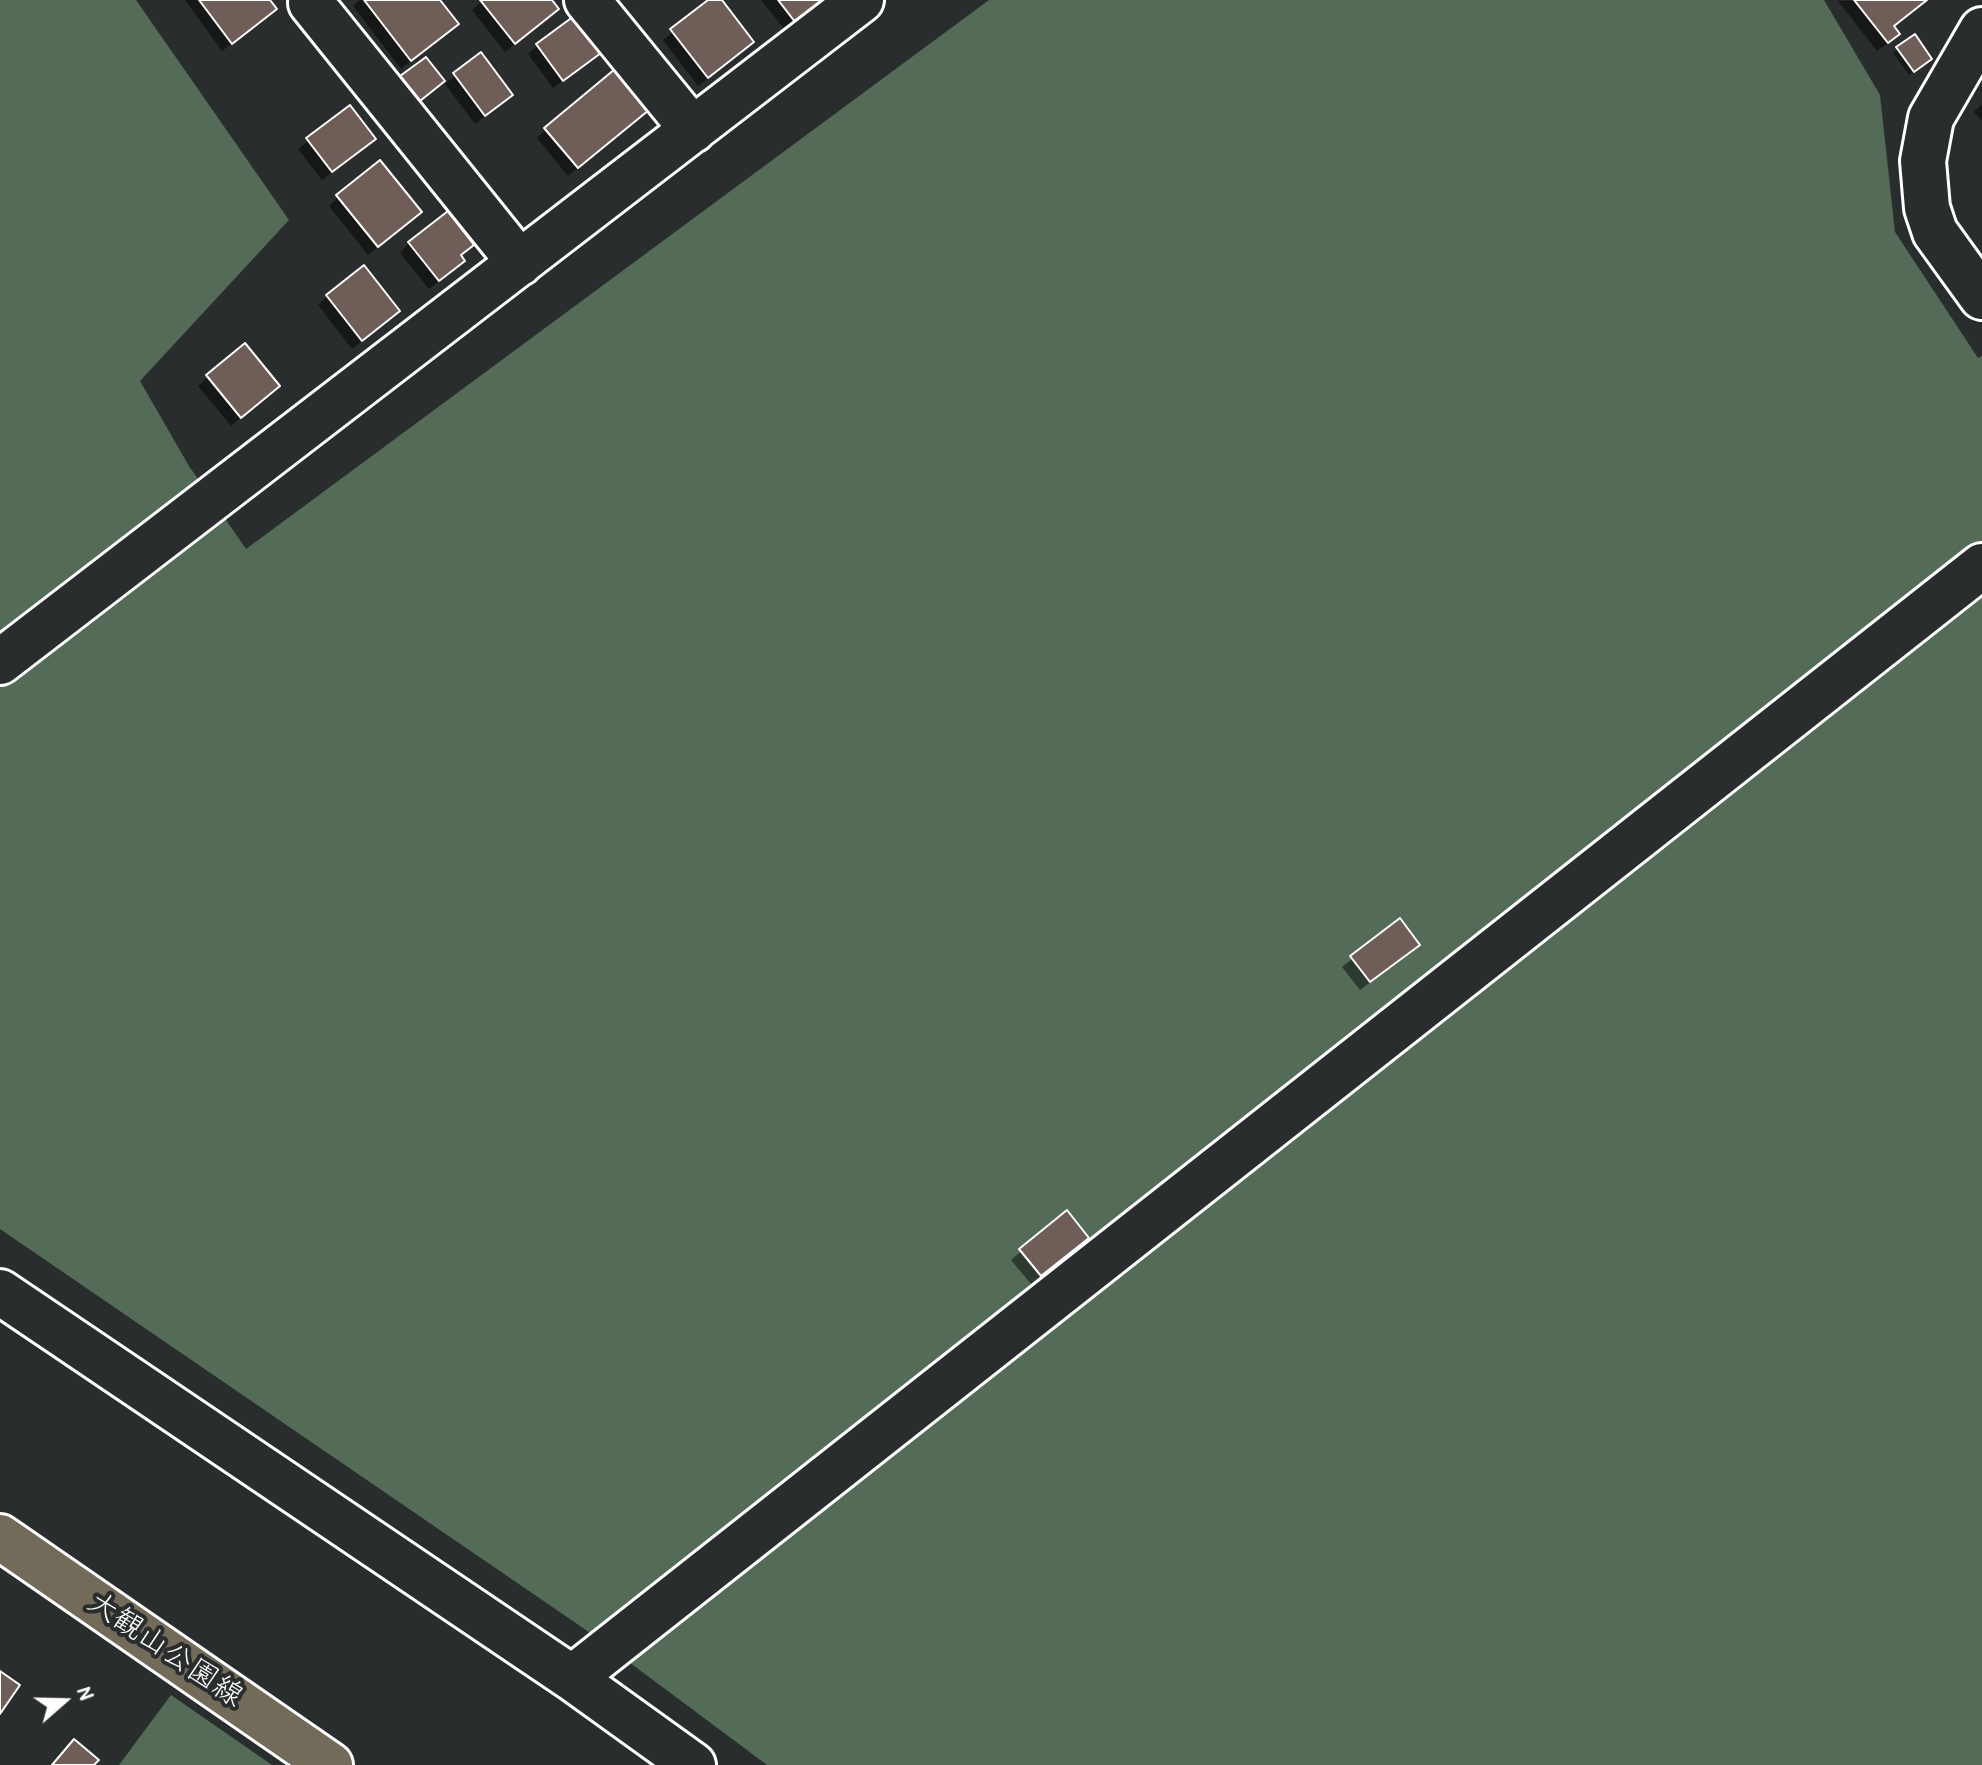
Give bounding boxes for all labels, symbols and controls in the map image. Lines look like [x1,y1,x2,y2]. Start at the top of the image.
street label: 大観山公園線 [80,1585,250,1715]
north arrow [24,1661,104,1741]
text: N [70,1682,103,1703]

